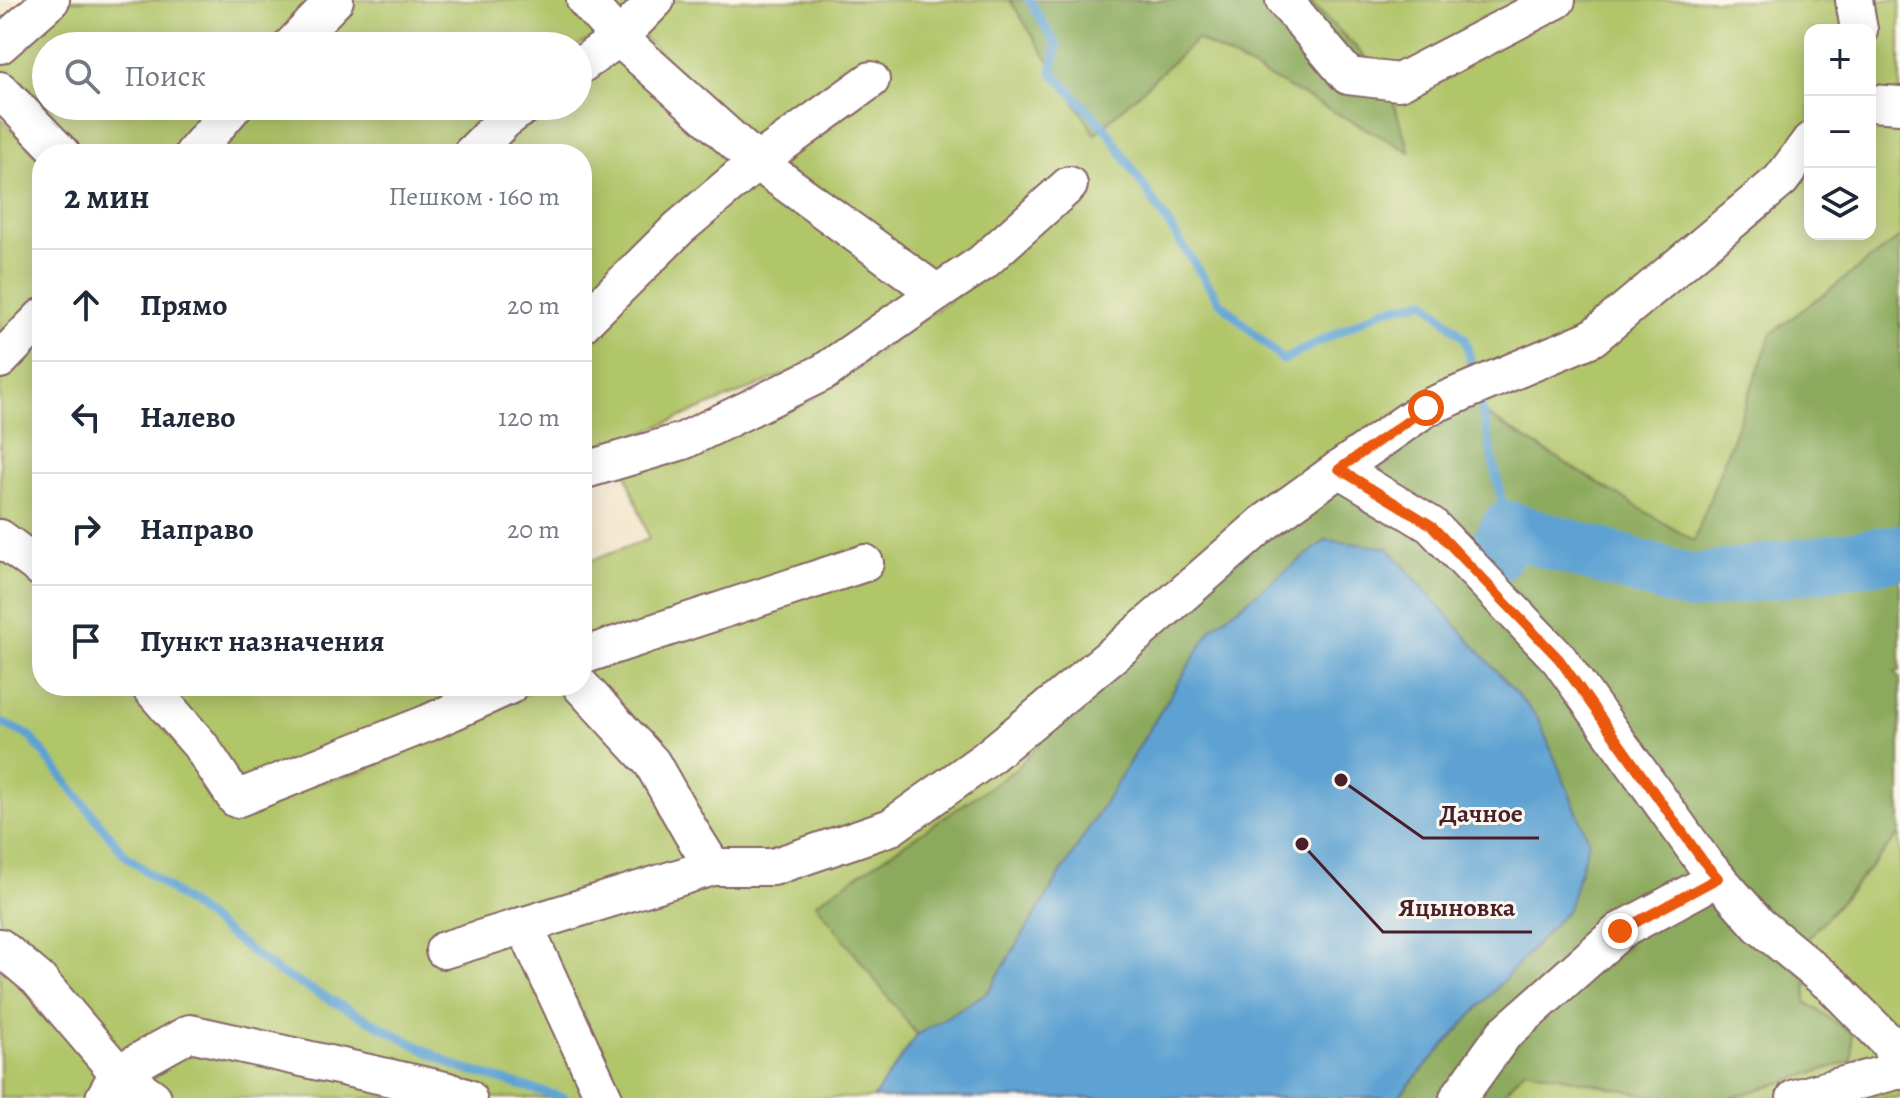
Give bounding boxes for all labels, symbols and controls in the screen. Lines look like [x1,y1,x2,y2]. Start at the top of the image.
map controls [1804,24,1876,240]
button: + [1804,24,1876,96]
search box [32,32,592,120]
icon: search [60,54,104,98]
text: Поиск [124,56,206,96]
button: − [1804,96,1876,168]
button: layers [1804,168,1876,240]
text: 2 мин [64,173,150,220]
text: Пешком · 160 m [388,179,560,214]
icon: ahead [64,283,108,327]
text: Прямо [140,285,227,325]
text: 20 m [507,288,560,323]
route start [1408,390,1444,426]
icon: left [64,395,108,439]
text: Налево [140,397,235,437]
text: 120 m [498,400,560,435]
icon: right [64,507,108,551]
text: Направо [140,509,254,549]
text: 20 m [507,512,560,547]
icon: arrive [64,619,108,663]
text: Пункт назначения [140,621,385,661]
callout: Дачное [1423,788,1539,838]
text: Дачное [1439,796,1523,831]
callout: Яцыновка [1383,882,1532,932]
text: Яцыновка [1399,890,1516,925]
route end [1602,913,1638,949]

